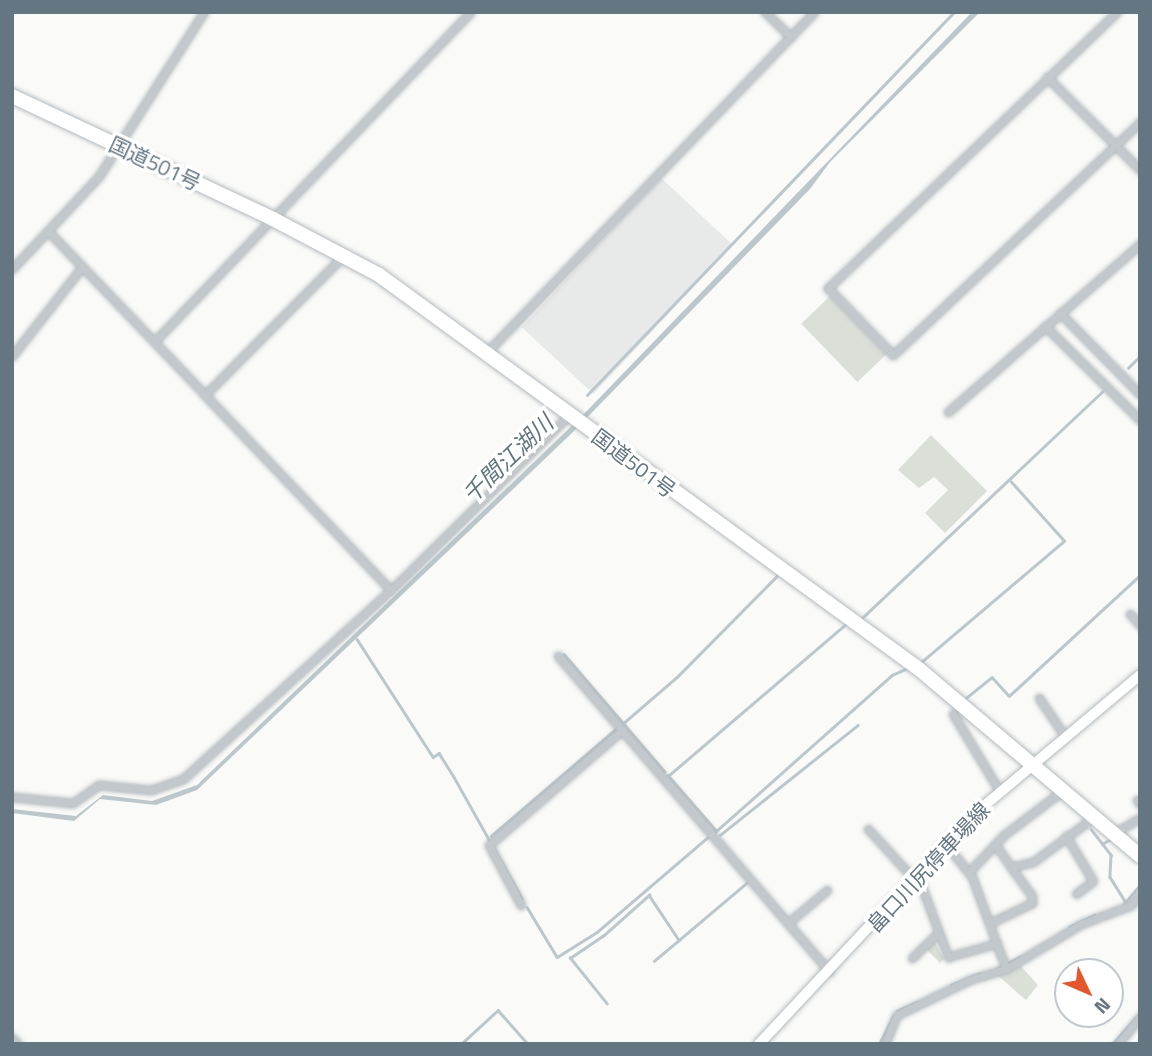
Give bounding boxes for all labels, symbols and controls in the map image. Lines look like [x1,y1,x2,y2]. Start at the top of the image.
street label: 国道501号 [105,131,205,195]
water label: 千間江湖川 [457,409,559,509]
street label: 国道501号 [587,423,681,503]
street label: 畠口川尻停車場線 [861,797,995,937]
north arrow [1054,958,1124,1028]
text: N [1088,992,1118,1021]

